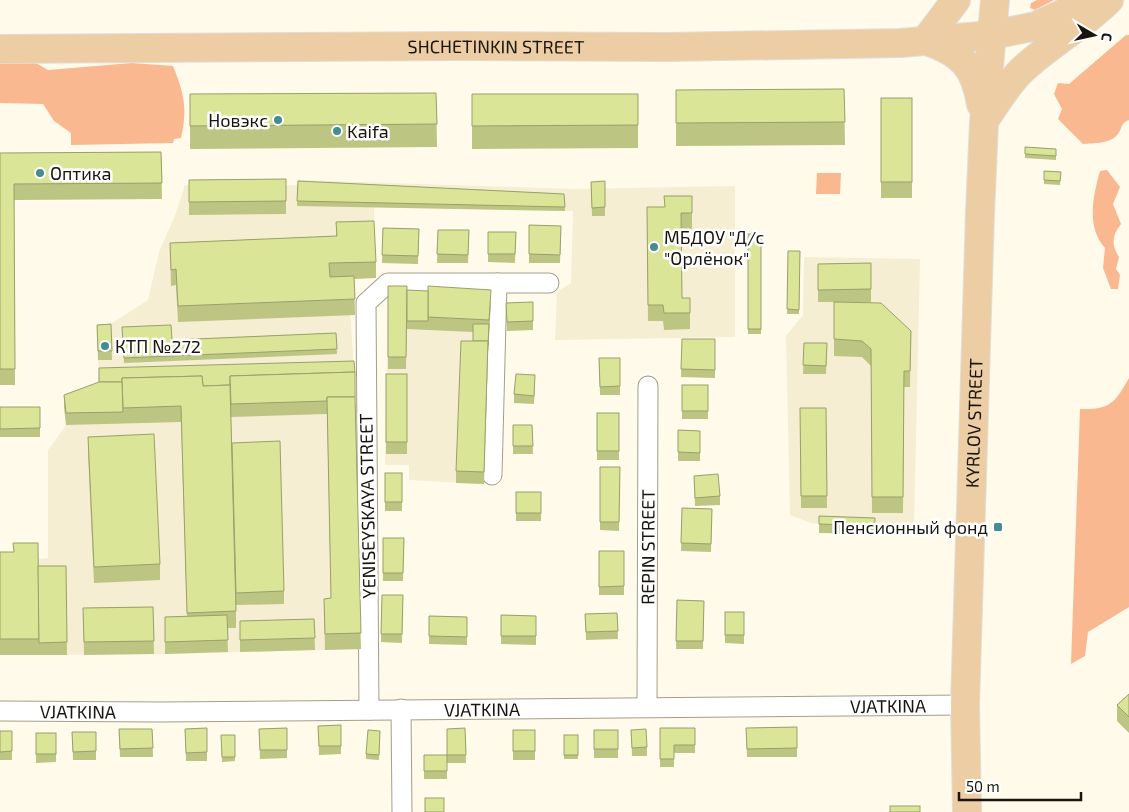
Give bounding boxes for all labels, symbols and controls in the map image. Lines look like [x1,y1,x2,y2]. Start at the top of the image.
north arrow [1069,10,1119,60]
text: С [1098,32,1116,43]
street label: SHCHETINKIN STREET [407,35,585,58]
place label: Новэкс [208,109,268,131]
marker: Новэкс [272,114,284,126]
place label: Kaifa [347,120,389,142]
marker: Kaifa [331,125,343,137]
place label: Оптика [50,162,111,184]
marker: Оптика [34,167,46,179]
place label: МБДОУ "Д/с "Орлёнок" [664,226,764,269]
marker: МБДОУ "Д/с "Орлёнок" [648,241,660,253]
place label: КТП №272 [115,335,201,357]
marker: КТП №272 [99,340,111,352]
street label: KYRLOV STREET [961,357,987,488]
street label: YENISEYSKAYA STREET [354,413,380,599]
street label: REPIN STREET [636,489,659,605]
place label: Пенсионный фонд [833,516,988,538]
marker: Пенсионный фонд [992,521,1004,533]
street label: VJATKINA [850,694,927,717]
street label: VJATKINA [444,698,521,721]
street label: VJATKINA [40,700,117,723]
scale bar [959,770,1082,802]
text: 50 m [966,777,1000,795]

